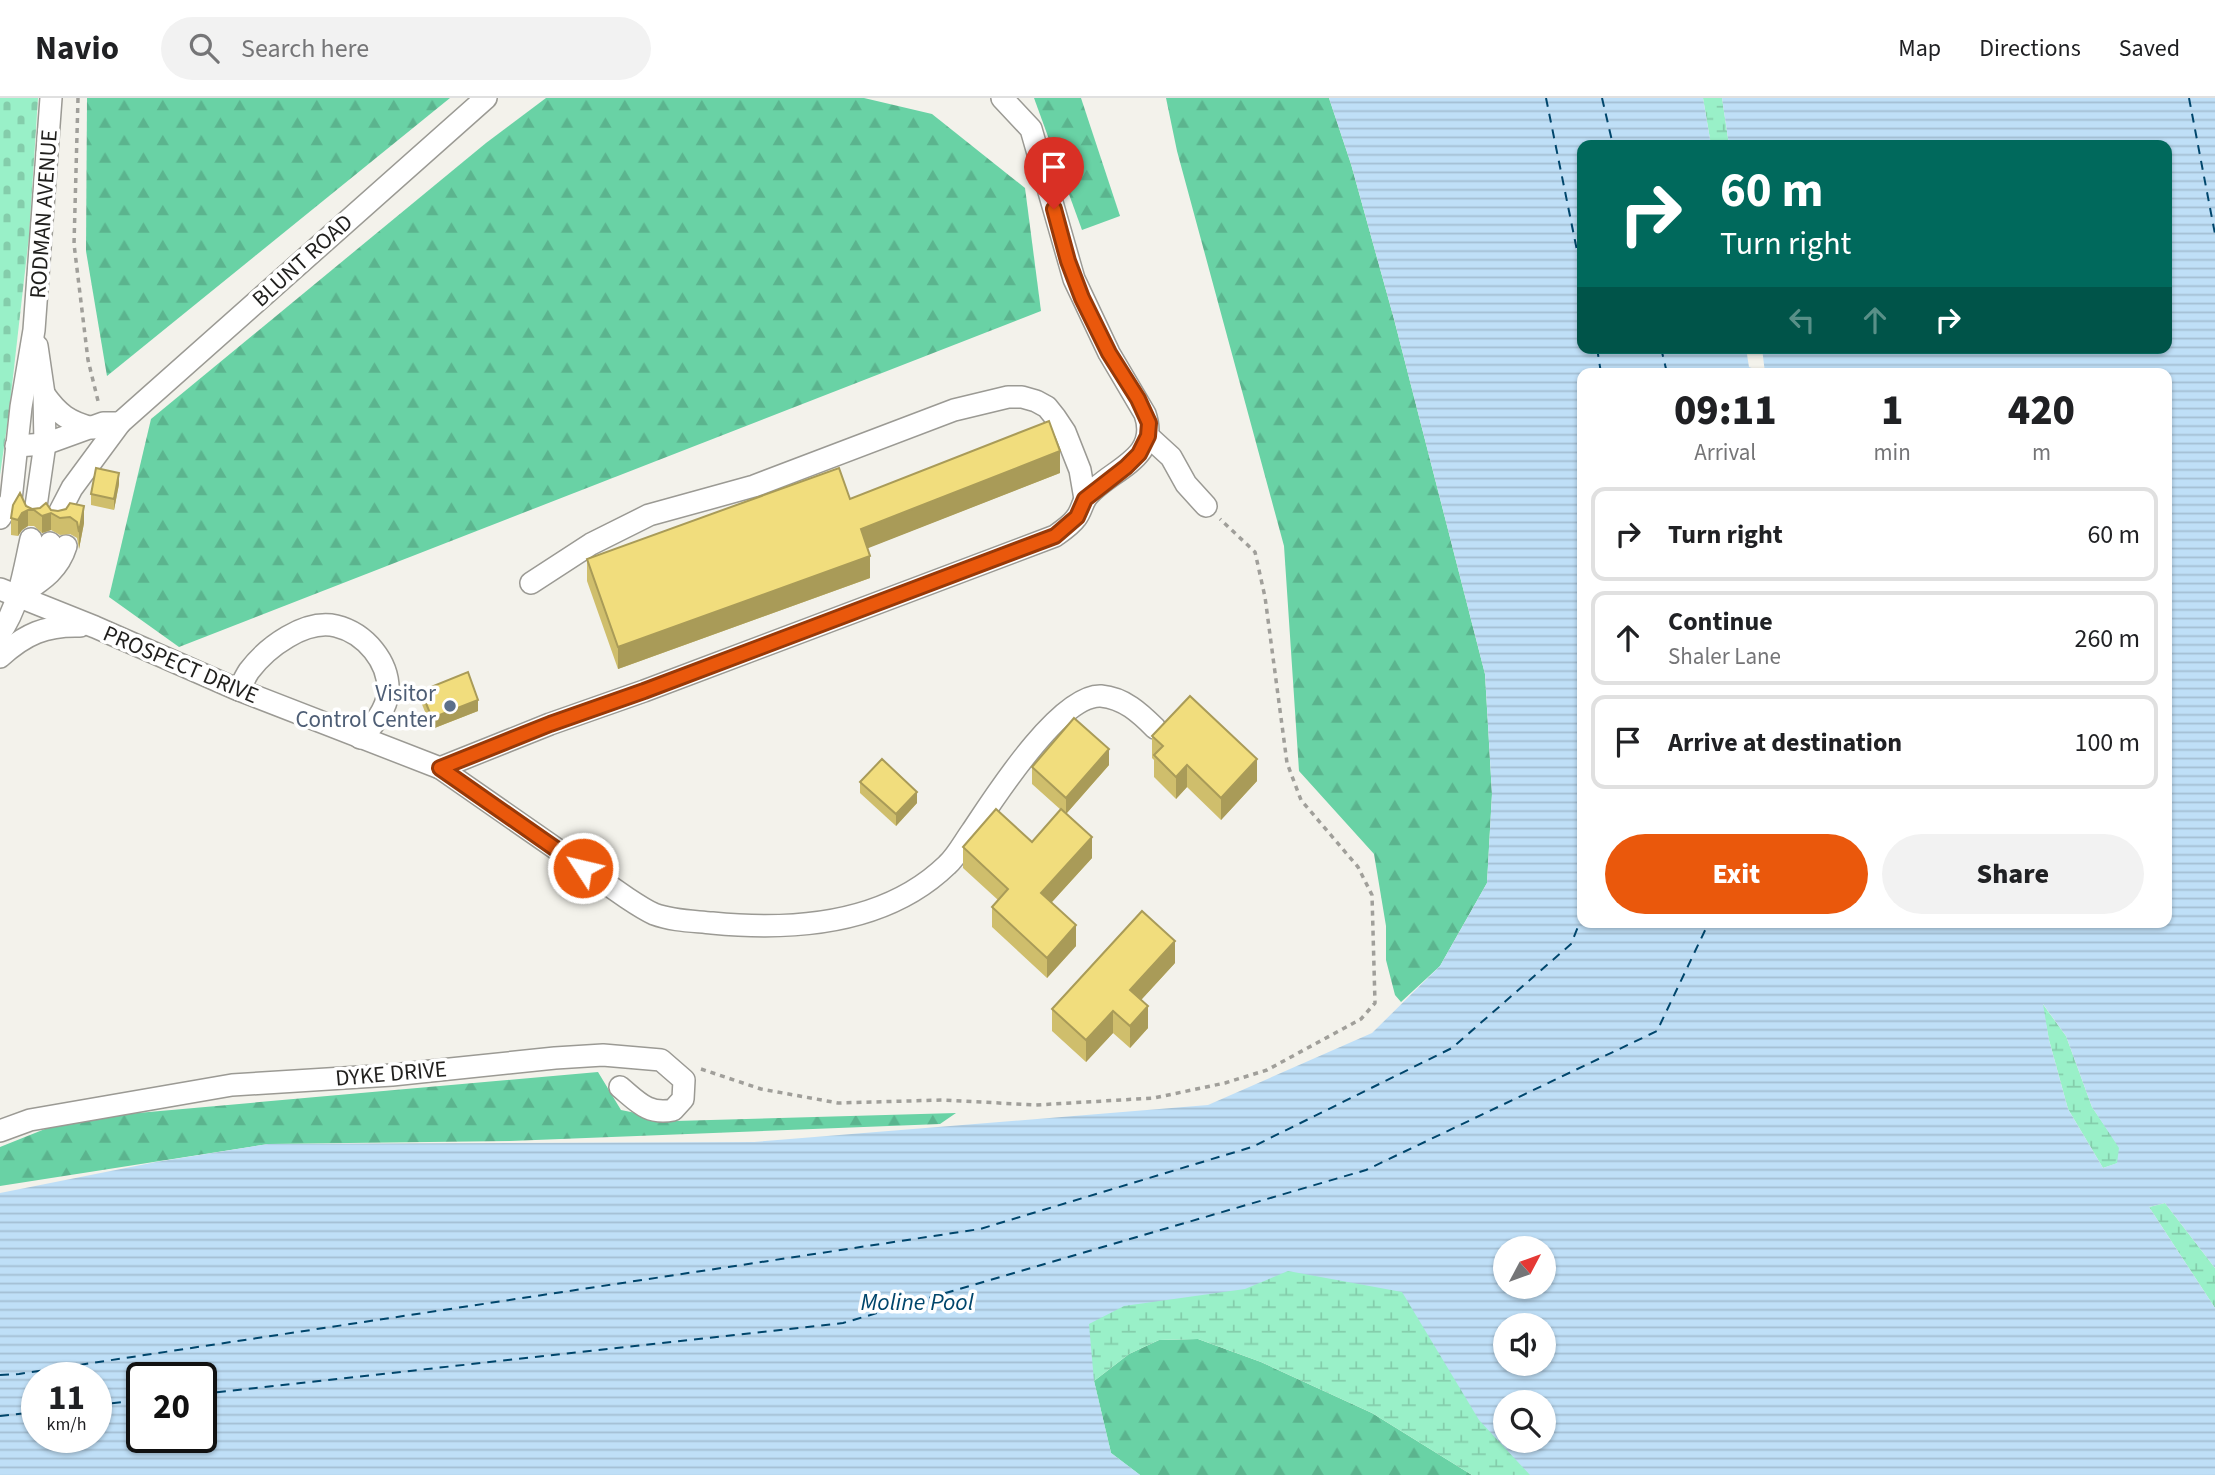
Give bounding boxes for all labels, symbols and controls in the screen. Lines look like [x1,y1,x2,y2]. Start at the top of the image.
search box [161,17,651,80]
text: Navio [35,25,119,72]
icon: search [185,29,223,67]
text: Search here [241,30,369,67]
text: Map [1898,31,1941,66]
text: Directions [1979,31,2081,66]
text: Saved [2119,31,2180,66]
street label: RODMAN AVENUE [21,128,66,300]
pin [1024,137,1084,209]
icon: arrive [1035,148,1073,186]
text: 60 m [1720,156,1824,226]
icon: right [1605,168,1696,259]
street label: BLUNT ROAD [245,206,360,315]
text: Turn right [1720,221,1851,267]
icon: left [1783,301,1821,339]
icon: ahead [1856,301,1894,339]
icon: right [1929,301,1967,339]
text: 09:11 [1674,381,1777,441]
text: 1 [1881,381,1903,441]
text: 420 [2008,381,2075,441]
text: Arrival [1694,436,1756,469]
text: min [1874,436,1911,469]
text: m [2032,436,2051,469]
icon: right [1609,515,1647,553]
text: Turn right [1668,516,1783,553]
text: 60 m [2087,516,2140,553]
text: Continue [1668,603,1773,640]
street label: PROSPECT DRIVE [98,617,264,712]
icon: ahead [1609,619,1647,657]
text: 260 m [2074,620,2140,657]
text: Shaler Lane [1668,640,1781,673]
place label: Visitor Control Center [295,677,437,736]
marker: Visitor Control Center [442,698,458,714]
icon: arrive [1609,723,1647,761]
text: Arrive at destination [1668,724,1902,761]
text: 100 m [2074,724,2140,761]
position arrow [546,831,620,905]
button: Exit [1605,834,1868,914]
button: Share [1882,834,2144,914]
street label: DYKE DRIVE [334,1052,448,1095]
north arrow [1493,1236,1556,1298]
map controls [1493,1236,1556,1453]
water label: Moline Pool [860,1285,974,1320]
button: sound [1493,1313,1556,1376]
speed limit sign: 20 [126,1362,217,1453]
text: 11 [48,1373,85,1423]
button: search [1493,1390,1556,1453]
text: km/h [47,1412,86,1437]

